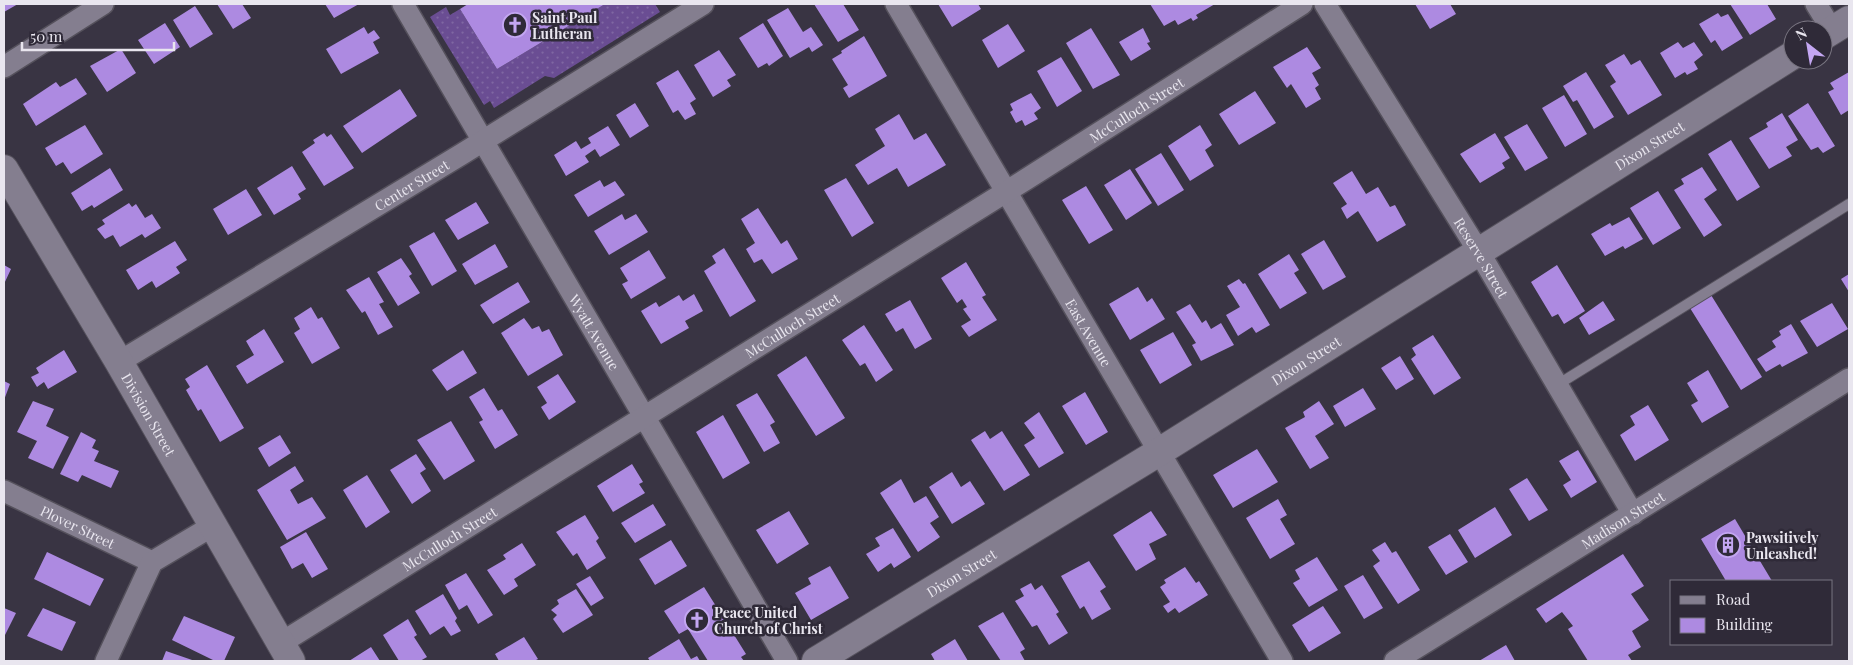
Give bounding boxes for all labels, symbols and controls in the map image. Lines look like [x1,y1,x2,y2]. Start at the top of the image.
place label: Saint Paul Lutheran [532,8,598,43]
church icon: Saint Paul Lutheran [502,12,528,38]
scale bar [22,20,175,52]
north arrow [1783,20,1833,70]
text: N [1792,23,1810,44]
text: 50 m [30,26,63,46]
street label: McCulloch Street [1085,72,1188,146]
street label: Dixon Street [1611,116,1688,174]
street label: Center Street [370,154,453,215]
street label: Reserve Street [1450,214,1514,302]
street label: McCulloch Street [741,288,844,362]
street label: Wyatt Avenue [565,290,624,373]
street label: East Avenue [1062,295,1116,370]
street label: Dixon Street [1268,331,1345,389]
street label: Division Street [118,369,181,460]
street label: Madison Street [1577,486,1669,553]
street label: Plover Street [38,501,119,553]
street label: McCulloch Street [398,501,501,575]
place label: Pawsitively Unleashed! [1746,528,1819,563]
building icon: Pawsitively Unleashed! [1715,532,1741,558]
street label: Dixon Street [923,543,1000,601]
legend [1670,580,1833,645]
text: Road [1716,589,1750,609]
place label: Peace United Church of Christ [714,603,823,638]
church icon: Peace United Church of Christ [684,607,710,633]
text: Building [1716,614,1773,634]

